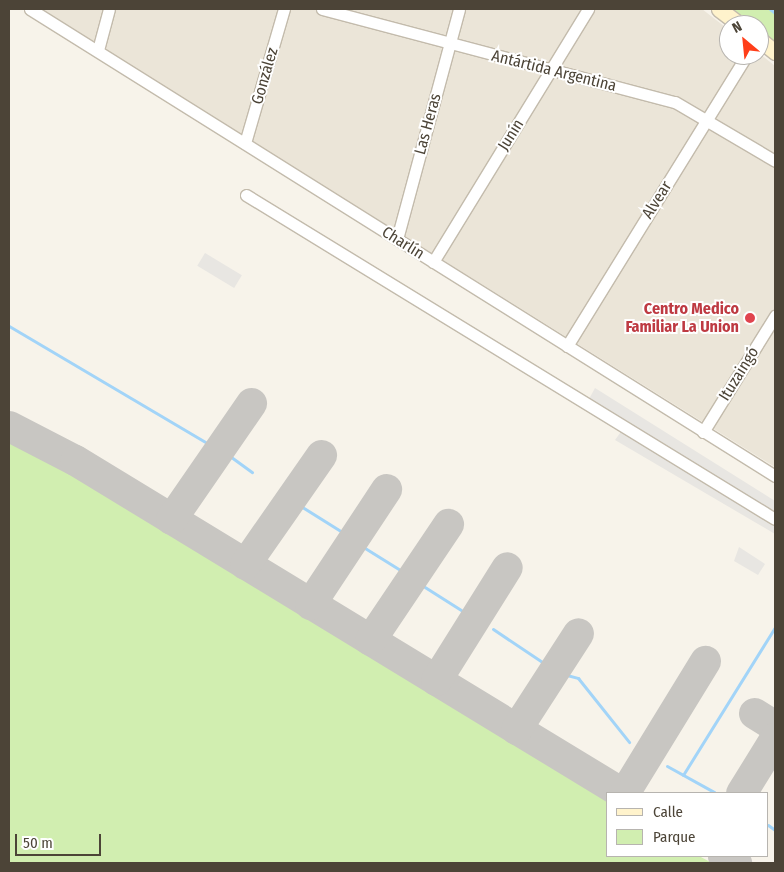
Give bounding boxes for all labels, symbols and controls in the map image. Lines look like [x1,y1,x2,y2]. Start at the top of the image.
north arrow [719,15,769,65]
text: N [729,18,745,37]
street label: González [248,45,282,107]
street label: Antártida Argentina [490,46,618,96]
street label: Las Heras [411,91,445,157]
street label: Junín [494,116,528,154]
street label: Alvear [638,178,676,222]
street label: Charlín [378,223,428,263]
place label: Centro Medico Familiar La Union [625,299,739,337]
marker: Centro Medico Familiar La Union [743,311,757,325]
street label: Ituzaingó [715,344,763,404]
legend [606,792,769,857]
text: Calle [653,803,683,821]
scale bar [18,824,104,856]
text: Parque [653,828,696,846]
text: 50 m [23,834,53,852]

